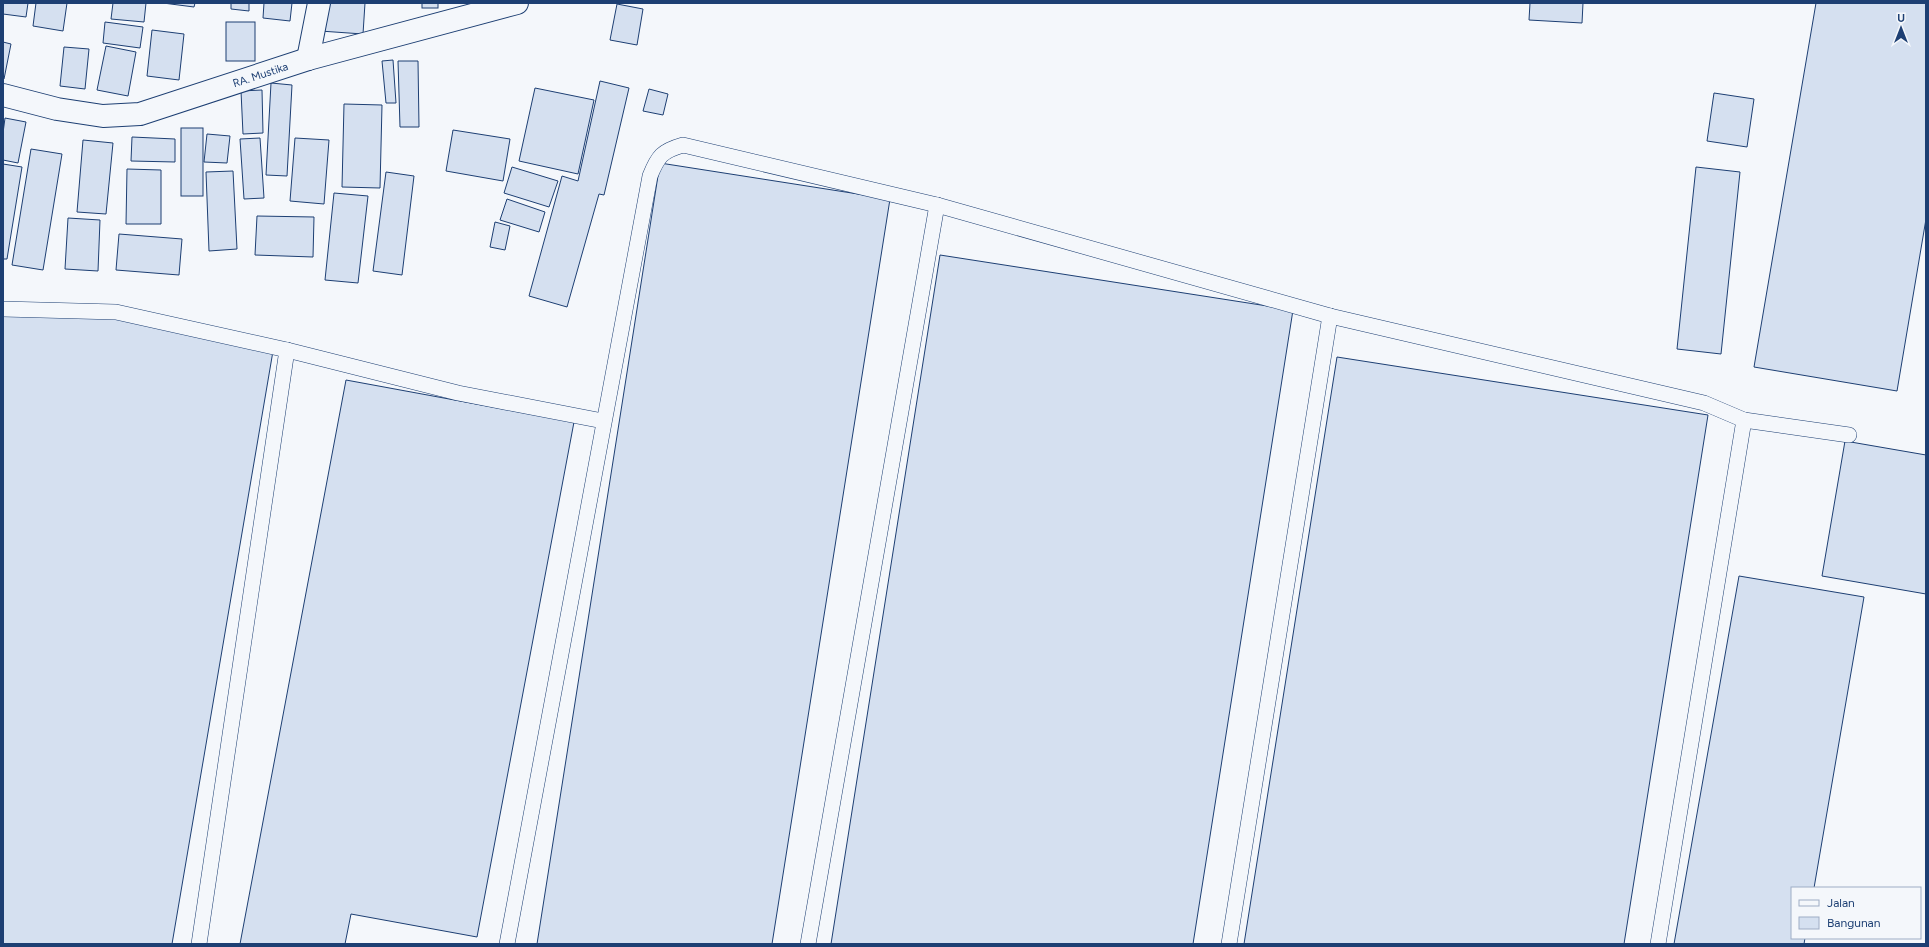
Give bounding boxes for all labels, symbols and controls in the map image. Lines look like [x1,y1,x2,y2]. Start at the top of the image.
north arrow [1881,8,1921,48]
text: U [1897,12,1905,25]
street label: RA. Mustika [231,59,290,90]
legend [1791,887,1921,939]
text: Jalan [1827,896,1855,910]
text: Bangunan [1827,916,1881,930]

